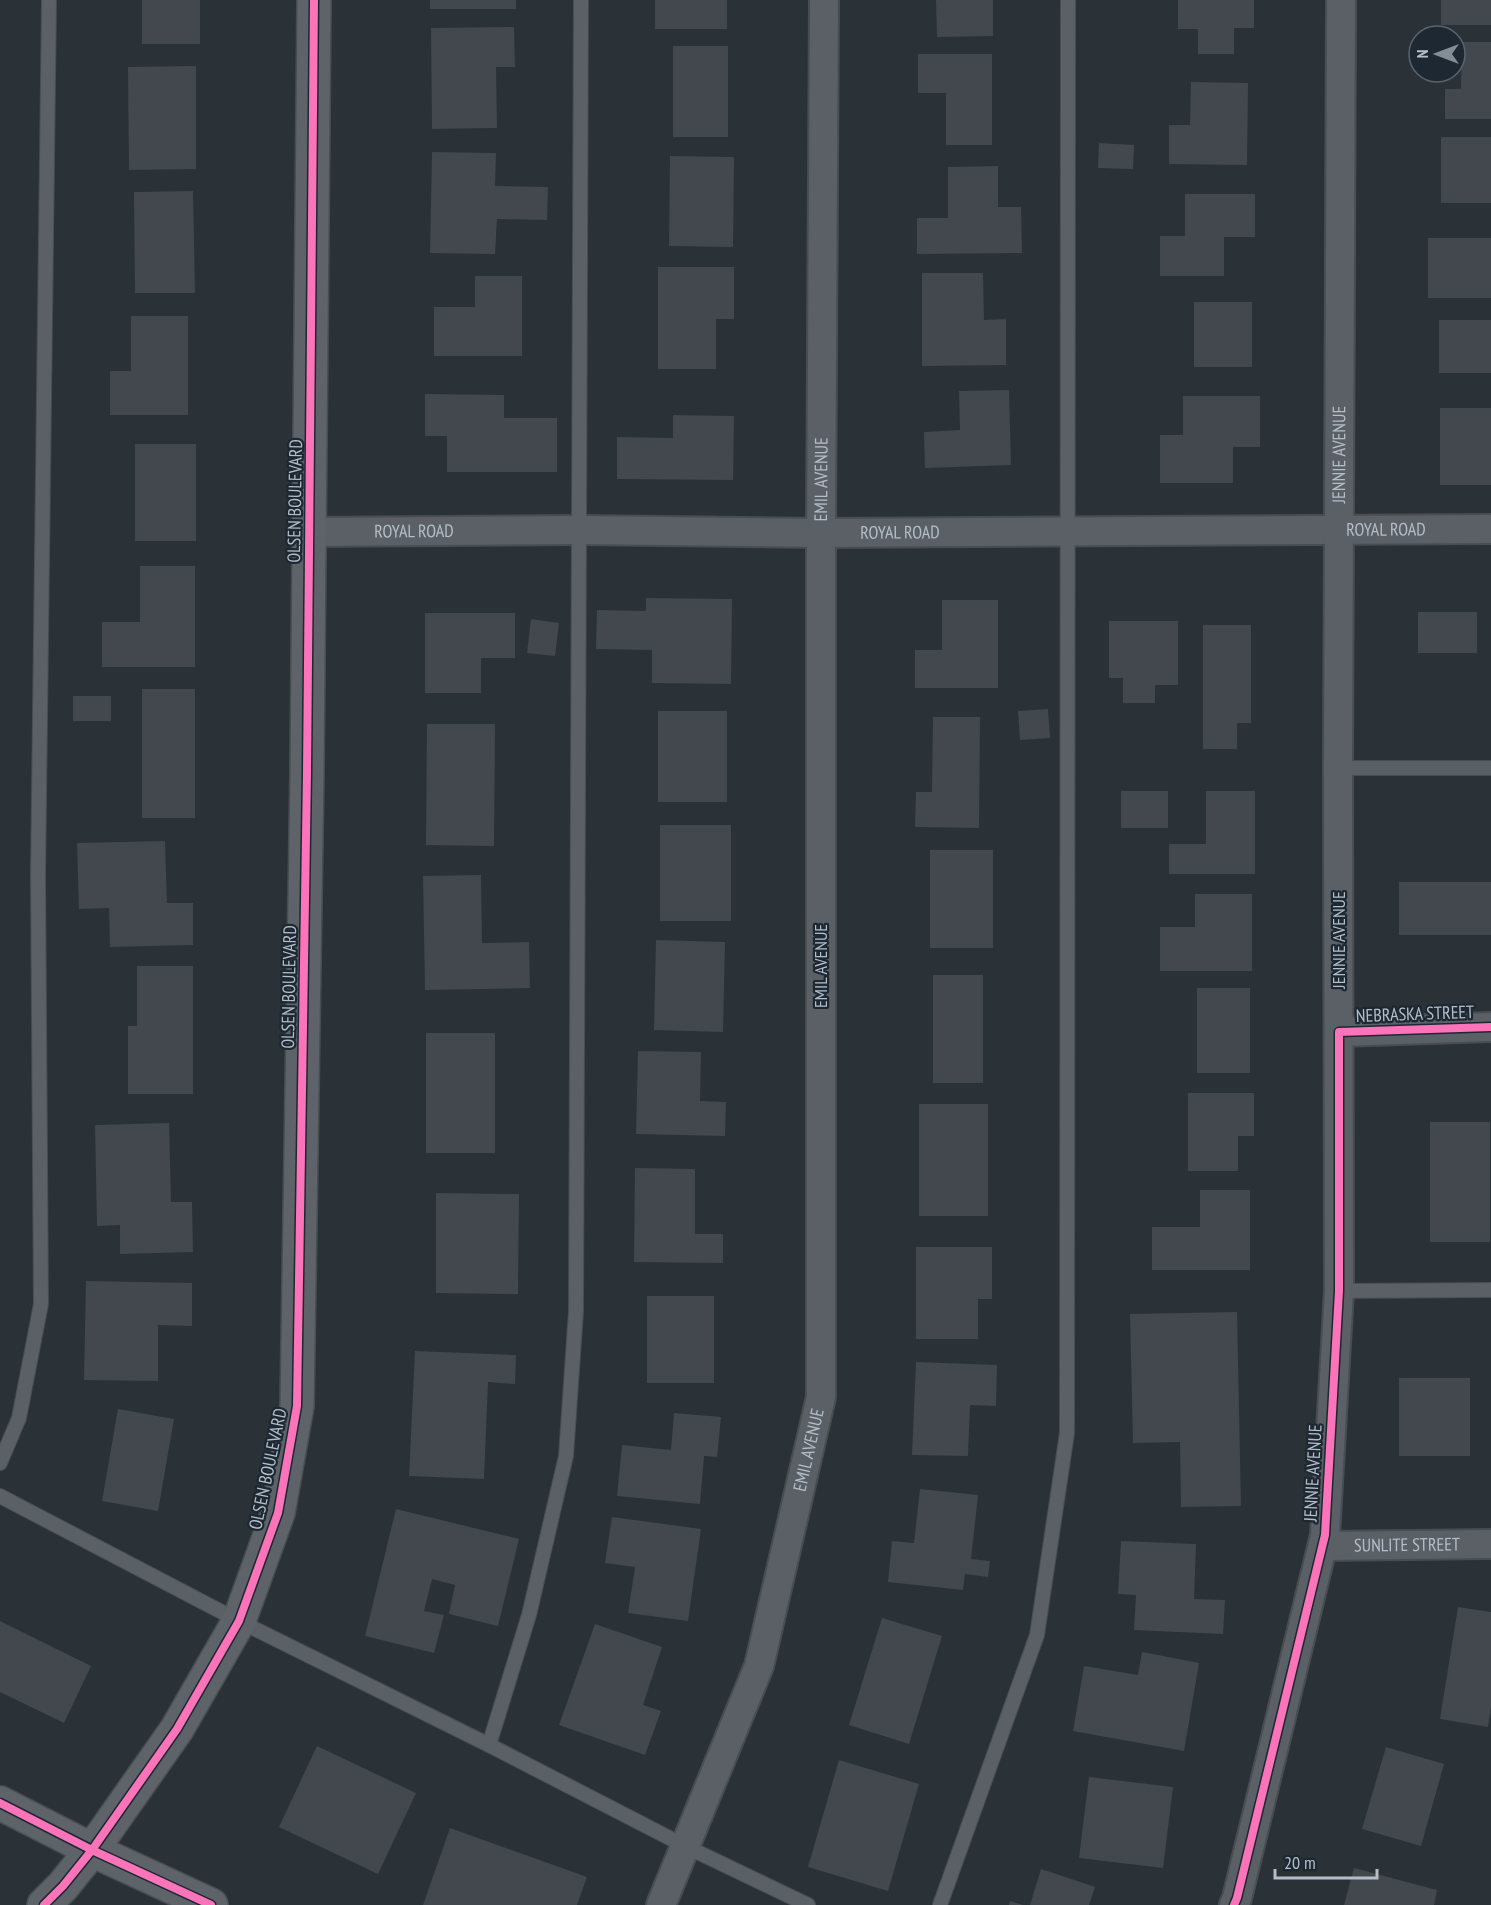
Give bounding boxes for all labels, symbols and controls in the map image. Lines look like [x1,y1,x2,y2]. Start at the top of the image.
north arrow [1407,24,1467,84]
text: N [1412,50,1432,58]
street label: JENNIE AVENUE [1327,406,1350,504]
street label: EMIL AVENUE [809,437,833,522]
street label: OLSEN BOULEVARD [282,439,307,563]
street label: ROYAL ROAD [1346,517,1426,541]
street label: ROYAL ROAD [374,519,454,543]
street label: ROYAL ROAD [860,520,940,544]
street label: JENNIE AVENUE [1327,891,1350,990]
street label: EMIL AVENUE [809,924,832,1008]
street label: OLSEN BOULEVARD [276,925,301,1049]
street label: NEBRASKA STREET [1355,1000,1475,1027]
street label: OLSEN BOULEVARD [243,1406,292,1532]
street label: EMIL AVENUE [788,1406,829,1494]
street label: JENNIE AVENUE [1298,1424,1327,1523]
street label: SUNLITE STREET [1354,1532,1460,1557]
scale bar [1275,1842,1377,1880]
text: 20 m [1284,1851,1316,1874]

